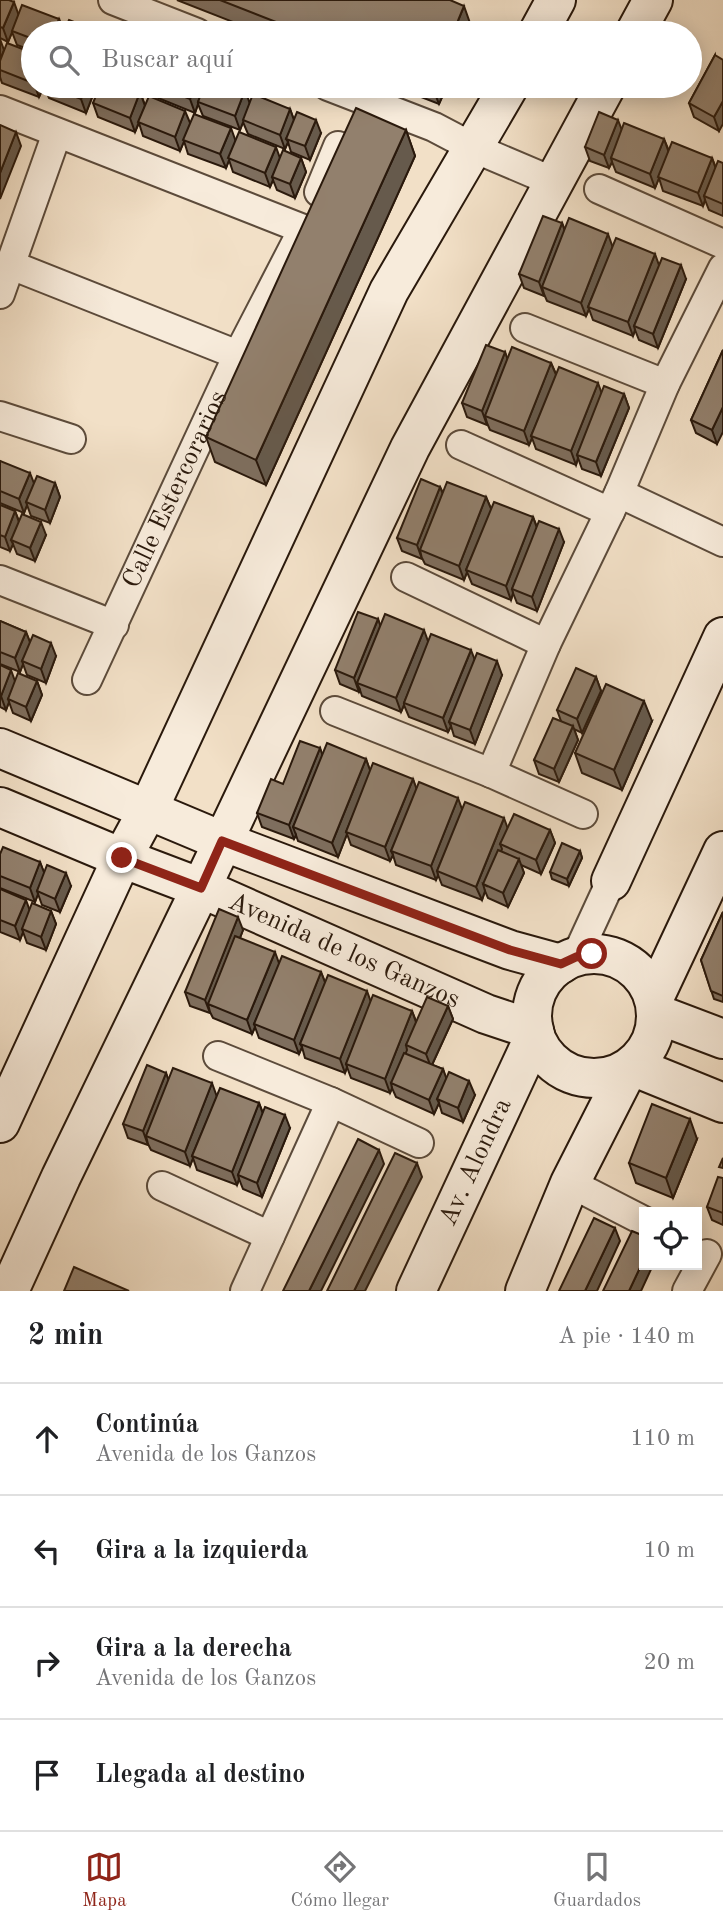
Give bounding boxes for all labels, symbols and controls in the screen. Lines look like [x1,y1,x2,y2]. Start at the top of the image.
search box [21,21,702,98]
icon: search [45,41,83,79]
text: Buscar aquí [101,47,233,73]
street label: Calle Estercorarios [119,387,232,592]
route end [106,842,137,873]
street label: Avenida de los Ganzos [224,889,464,1014]
route start [576,938,607,969]
street label: Av. Alondra [435,1094,517,1230]
map controls [639,1207,702,1270]
button: locate [639,1207,702,1270]
text: 2 min [28,1321,103,1351]
text: A pie · 140 m [558,1325,695,1348]
text: Continúa [95,1412,199,1438]
icon: ahead [28,1420,66,1458]
text: 110 m [630,1427,695,1450]
text: Avenida de los Ganzos [95,1443,316,1466]
icon: left [28,1532,66,1570]
text: Gira a la izquierda [95,1538,308,1564]
text: 10 m [644,1539,695,1562]
text: Gira a la derecha [95,1636,292,1662]
icon: right [28,1644,66,1682]
text: 20 m [644,1651,695,1674]
text: Avenida de los Ganzos [95,1667,316,1690]
icon: arrive [28,1756,66,1794]
text: Llegada al destino [95,1762,305,1788]
tab: Mapa [82,1848,127,1913]
tab: Cómo llegar [291,1848,389,1913]
tab: Guardados [553,1848,641,1913]

